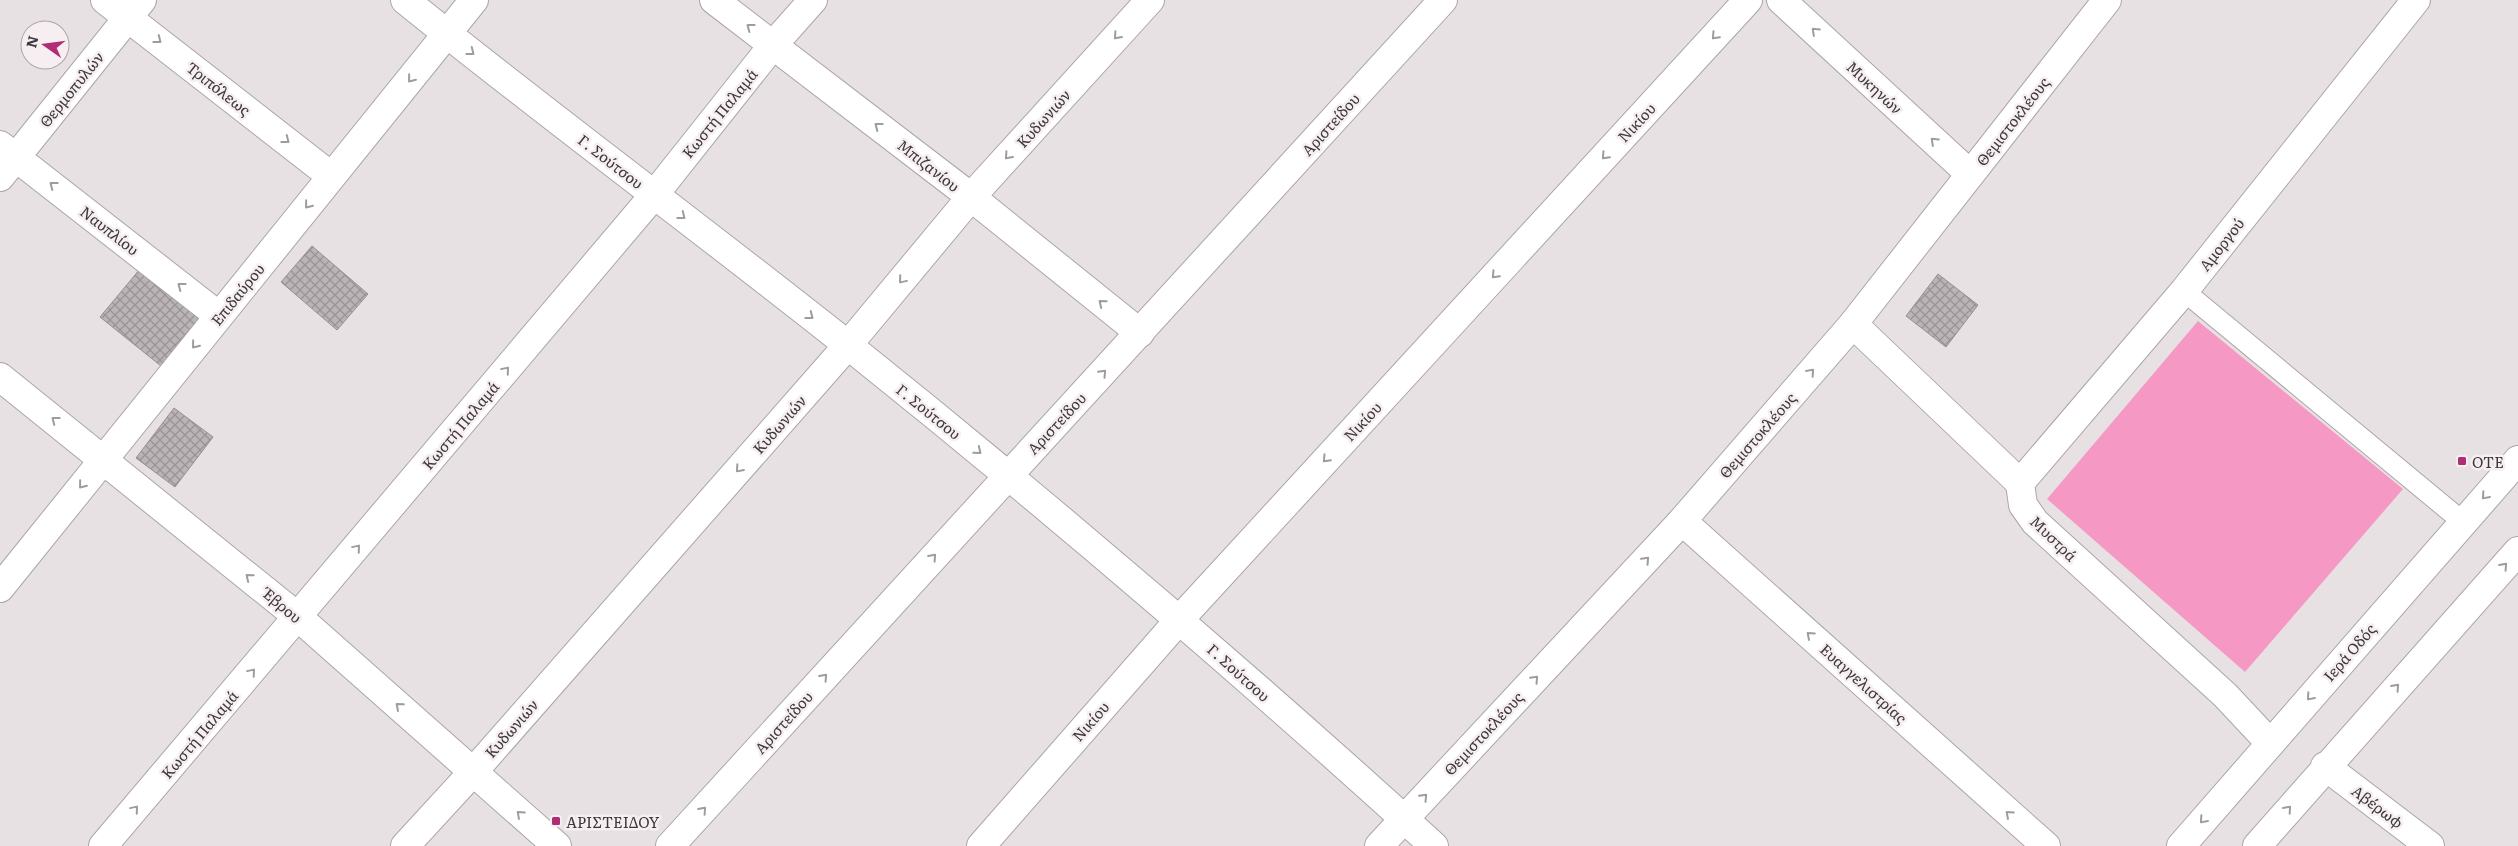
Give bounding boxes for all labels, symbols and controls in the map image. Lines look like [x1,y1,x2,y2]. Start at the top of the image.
north arrow [20,20,70,70]
one-way arrow [746,24,756,33]
one-way arrow [1811,28,1820,37]
one-way arrow [1712,30,1721,39]
one-way arrow [1114,31,1123,40]
text: N [20,33,43,50]
one-way arrow [152,34,162,43]
street label: Θερμοπυλών [33,46,109,132]
one-way arrow [465,47,474,56]
street label: Τριπόλεως [182,55,256,121]
street label: Μυκηνών [1842,55,1908,119]
street label: Κωστή Παλαμά [676,63,762,163]
street label: Θεμιστοκλέους [1970,71,2055,170]
one-way arrow [407,73,416,82]
street label: Κυδωνιών [1010,84,1076,152]
street label: Αριστείδου [1295,87,1365,161]
street label: Νικίου [1612,97,1660,147]
one-way arrow [874,123,884,132]
street label: Γ. Σούτσου [573,128,649,194]
street label: Μπιζανίου [893,133,965,197]
one-way arrow [280,135,289,143]
one-way arrow [1931,138,1940,147]
one-way arrow [1602,150,1611,159]
one-way arrow [1005,151,1014,160]
one-way arrow [49,182,59,191]
one-way arrow [306,199,314,208]
street label: Ναυπλίου [76,200,144,260]
one-way arrow [676,211,685,219]
street label: Αμοργού [2193,212,2249,276]
street label: Επιδαύρου [205,258,269,330]
one-way arrow [1492,270,1501,279]
one-way arrow [900,274,908,283]
one-way arrow [178,283,187,291]
one-way arrow [1099,300,1108,308]
one-way arrow [804,310,814,319]
one-way arrow [193,339,201,348]
one-way arrow [501,367,509,376]
one-way arrow [1805,369,1814,378]
one-way arrow [1097,370,1106,379]
street label: Κωστή Παλαμά [416,376,504,474]
street label: Γ. Σούτσου [892,378,967,444]
street label: Θεμιστοκλέους [1713,386,1801,483]
street label: Αριστείδου [1021,387,1091,459]
street label: Κυδωνιών [747,389,811,459]
street label: Νικίου [1338,396,1386,446]
one-way arrow [52,417,61,425]
one-way arrow [972,445,981,454]
place label: ΟΤΕ [2472,450,2504,473]
one-way arrow [1323,454,1332,463]
marker: ΟΤΕ [2456,455,2468,467]
one-way arrow [736,464,745,473]
one-way arrow [80,479,88,488]
one-way arrow [2483,490,2491,499]
street label: Μυστρά [2025,510,2083,566]
one-way arrow [351,545,359,554]
one-way arrow [927,553,936,562]
one-way arrow [1640,556,1649,565]
one-way arrow [2498,563,2507,572]
one-way arrow [246,574,255,583]
street label: Έβρου [256,580,308,628]
street label: Ιερά Οδός [2317,618,2381,686]
one-way arrow [1806,632,1815,641]
street label: Γ. Σούτσου [1203,638,1276,707]
street label: Ευαγγελιστρίας [1815,638,1913,729]
one-way arrow [246,669,254,678]
one-way arrow [818,673,827,682]
one-way arrow [1529,675,1538,684]
one-way arrow [2390,684,2399,693]
street label: Κωστή Παλαμά [155,685,243,783]
street label: Αριστείδου [748,685,818,759]
street label: Θεμιστοκλέους [1438,685,1528,780]
one-way arrow [2306,692,2315,701]
street label: Κυδωνιών [479,693,543,763]
street label: Νικίου [1066,696,1114,746]
one-way arrow [395,703,404,712]
street label: Αβέρωφ [2347,779,2409,833]
one-way arrow [1418,794,1427,803]
one-way arrow [129,806,138,815]
one-way arrow [697,806,706,815]
one-way arrow [2283,806,2291,815]
one-way arrow [517,810,526,819]
place label: ΑΡΙΣΤΕΙΔΟΥ [566,810,660,833]
one-way arrow [2006,810,2015,819]
marker: ΑΡΙΣΤΕΙΔΟΥ [550,815,562,827]
one-way arrow [2200,815,2209,824]

